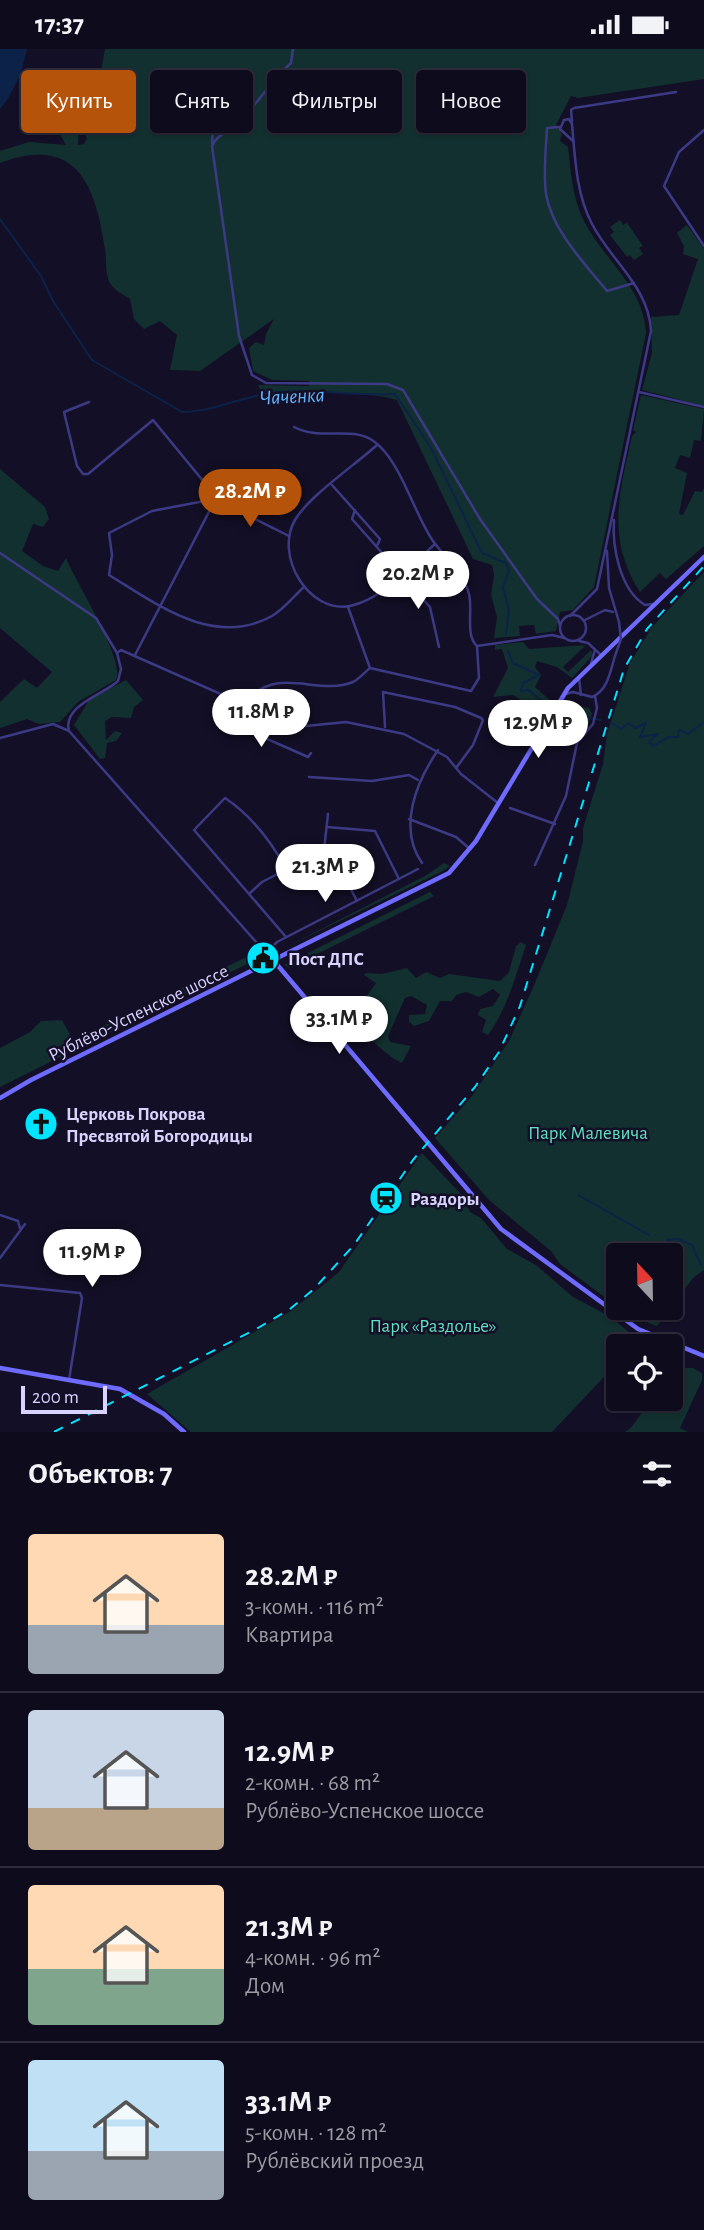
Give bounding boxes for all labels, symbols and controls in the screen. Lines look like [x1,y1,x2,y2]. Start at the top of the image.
text: 17:37 [35,11,84,37]
chip: Купить [21,70,136,133]
chip: Снять [150,70,253,133]
chip: Фильтры [267,70,402,133]
chip: Новое [416,70,526,133]
water label: Чаченка [259,384,325,409]
pin: 28.2M ₽ [185,469,315,529]
text: 28.2M ₽ [215,480,285,503]
pin: 20.2M ₽ [353,552,483,611]
text: 20.2M ₽ [382,562,454,585]
pin: 11.8M ₽ [196,689,326,749]
text: 11.8M ₽ [228,700,294,723]
pin: 12.9M ₽ [473,701,603,760]
text: 12.9M ₽ [504,711,572,734]
pin: 21.3M ₽ [260,845,390,904]
text: 21.3M ₽ [292,855,358,878]
public building icon: Пост ДПС [244,939,282,977]
place label: Пост ДПС [288,950,364,969]
street label: Рублёво-Успенское шоссе [46,961,232,1065]
pin: 33.1M ₽ [274,997,404,1056]
text: 33.1M ₽ [306,1007,372,1030]
church icon: Церковь Покрова Пресвятой Богородицы [22,1105,60,1143]
place label: Церковь Покрова Пресвятой Богородицы [66,1105,253,1146]
park label: Парк Малевича [528,1124,648,1143]
station icon: Раздоры [367,1179,405,1217]
place label: Раздоры [410,1190,480,1209]
pin: 11.9M ₽ [27,1229,157,1289]
text: 11.9M ₽ [59,1240,125,1263]
north arrow [606,1243,682,1319]
map controls [606,1243,683,1411]
park label: Парк «Раздолье» [369,1317,497,1336]
button: locate [606,1334,683,1411]
scale bar [21,1383,107,1415]
text: 200 m [32,1388,79,1407]
icon: filters [638,1455,676,1493]
text: Объектов: 7 [28,1459,172,1489]
text: 28.2M ₽ [245,1561,337,1591]
icon: home [84,1562,168,1646]
text: 3-комн. · 116 m² [245,1596,384,1619]
text: Квартира [245,1624,333,1647]
text: 12.9M ₽ [245,1737,334,1767]
icon: home [84,1738,168,1822]
text: 2-комн. · 68 m² [245,1772,380,1795]
text: Рублёво-Успенское шоссе [245,1800,484,1823]
text: 21.3M ₽ [245,1912,332,1942]
icon: home [84,1913,168,1997]
text: 4-комн. · 96 m² [245,1947,380,1970]
text: Дом [245,1975,285,1998]
text: 33.1M ₽ [245,2087,331,2117]
icon: home [84,2088,168,2172]
text: 5-комн. · 128 m² [245,2122,387,2145]
text: Рублёвский проезд [245,2150,424,2173]

